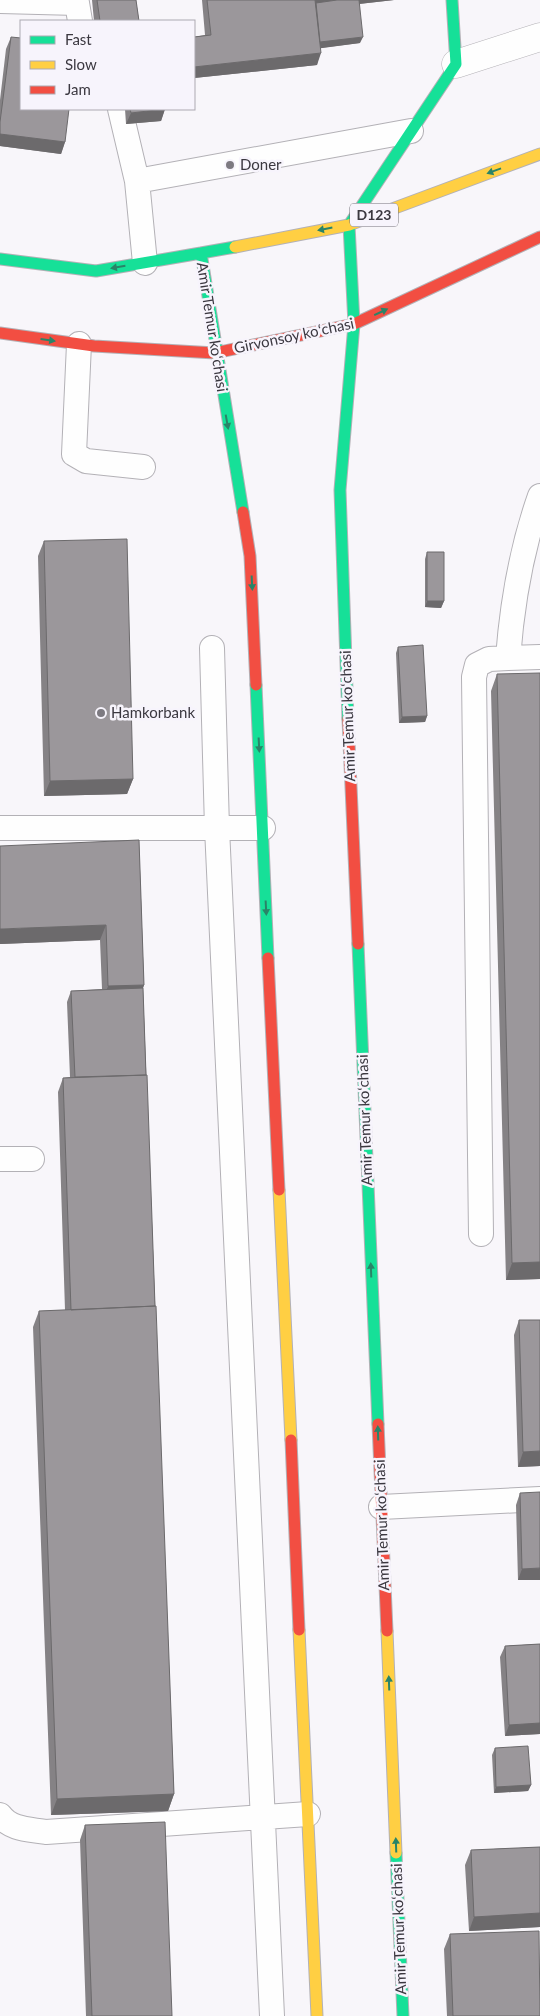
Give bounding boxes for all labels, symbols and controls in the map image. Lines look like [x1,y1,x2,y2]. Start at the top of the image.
legend [20,20,195,110]
text: Fast [65,30,92,48]
text: Slow [65,55,97,73]
text: Jam [65,80,91,98]
place label: Doner [240,155,282,173]
marker: Doner [224,159,236,171]
one-way arrow [487,168,502,175]
road number: D123 [350,204,398,226]
one-way arrow [316,226,332,234]
street label: Amir Temur koʻchasi [194,261,232,393]
one-way arrow [110,264,126,272]
one-way arrow [374,307,388,315]
street label: Girvonsoy koʻchasi [232,314,355,357]
one-way arrow [41,336,57,344]
one-way arrow [224,415,232,431]
one-way arrow [248,575,256,591]
street label: Amir Temur koʻchasi [336,650,358,782]
place label: Hamkorbank [111,703,195,721]
marker: Hamkorbank [95,707,107,719]
one-way arrow [255,737,263,753]
one-way arrow [263,900,271,916]
street label: Amir Temur koʻchasi [353,1054,375,1186]
one-way arrow [367,1262,375,1278]
one-way arrow [374,1425,382,1441]
street label: Amir Temur koʻchasi [370,1459,392,1591]
one-way arrow [384,1674,392,1690]
one-way arrow [391,1837,399,1853]
street label: Amir Temur koʻchasi [387,1863,409,1995]

